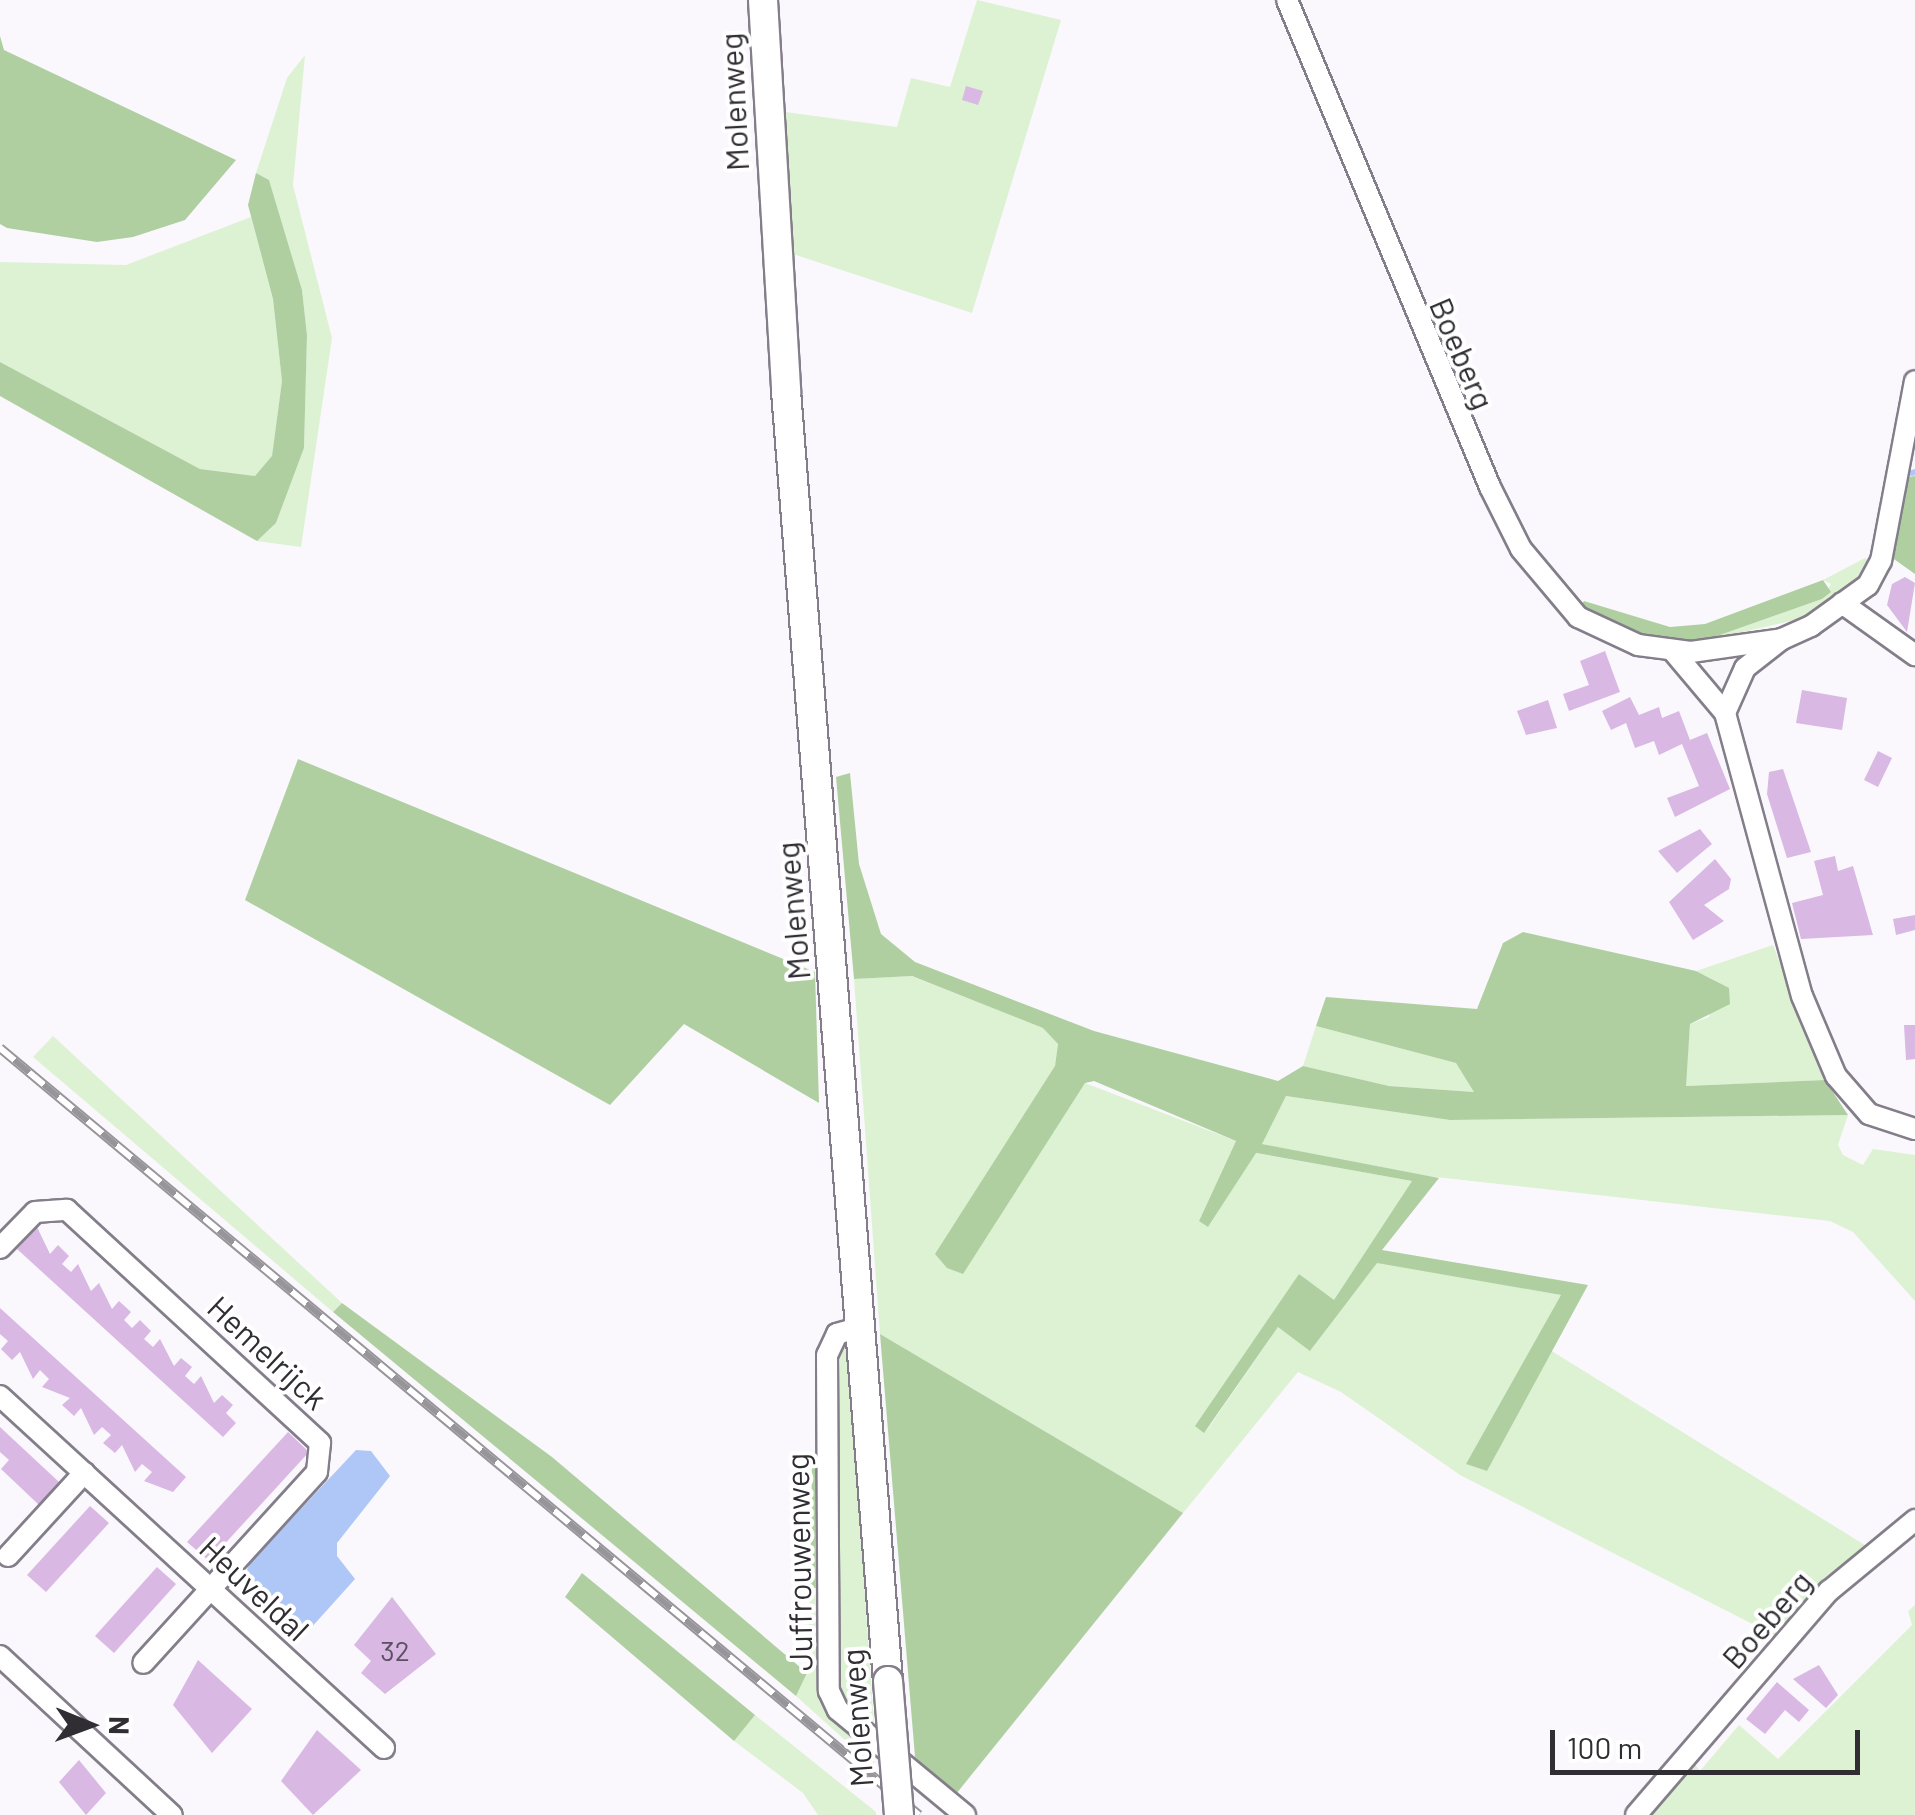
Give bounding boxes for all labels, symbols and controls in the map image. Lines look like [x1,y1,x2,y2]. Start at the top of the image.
street label: Molenweg [710,32,756,172]
street label: Boeberg [1422,292,1504,414]
street label: Molenweg [767,840,817,982]
street label: Hemelrijck [200,1287,336,1417]
street label: Juffrouwenweg [777,1453,819,1671]
street label: Heuveldal [192,1528,318,1648]
street label: Boeberg [1713,1562,1819,1676]
house number: 32 [380,1633,410,1667]
street label: Molenweg [832,1648,880,1788]
north arrow [40,1675,140,1775]
scale bar [1555,1710,1865,1772]
text: N [103,1716,137,1735]
text: 100 m [1567,1729,1642,1765]

